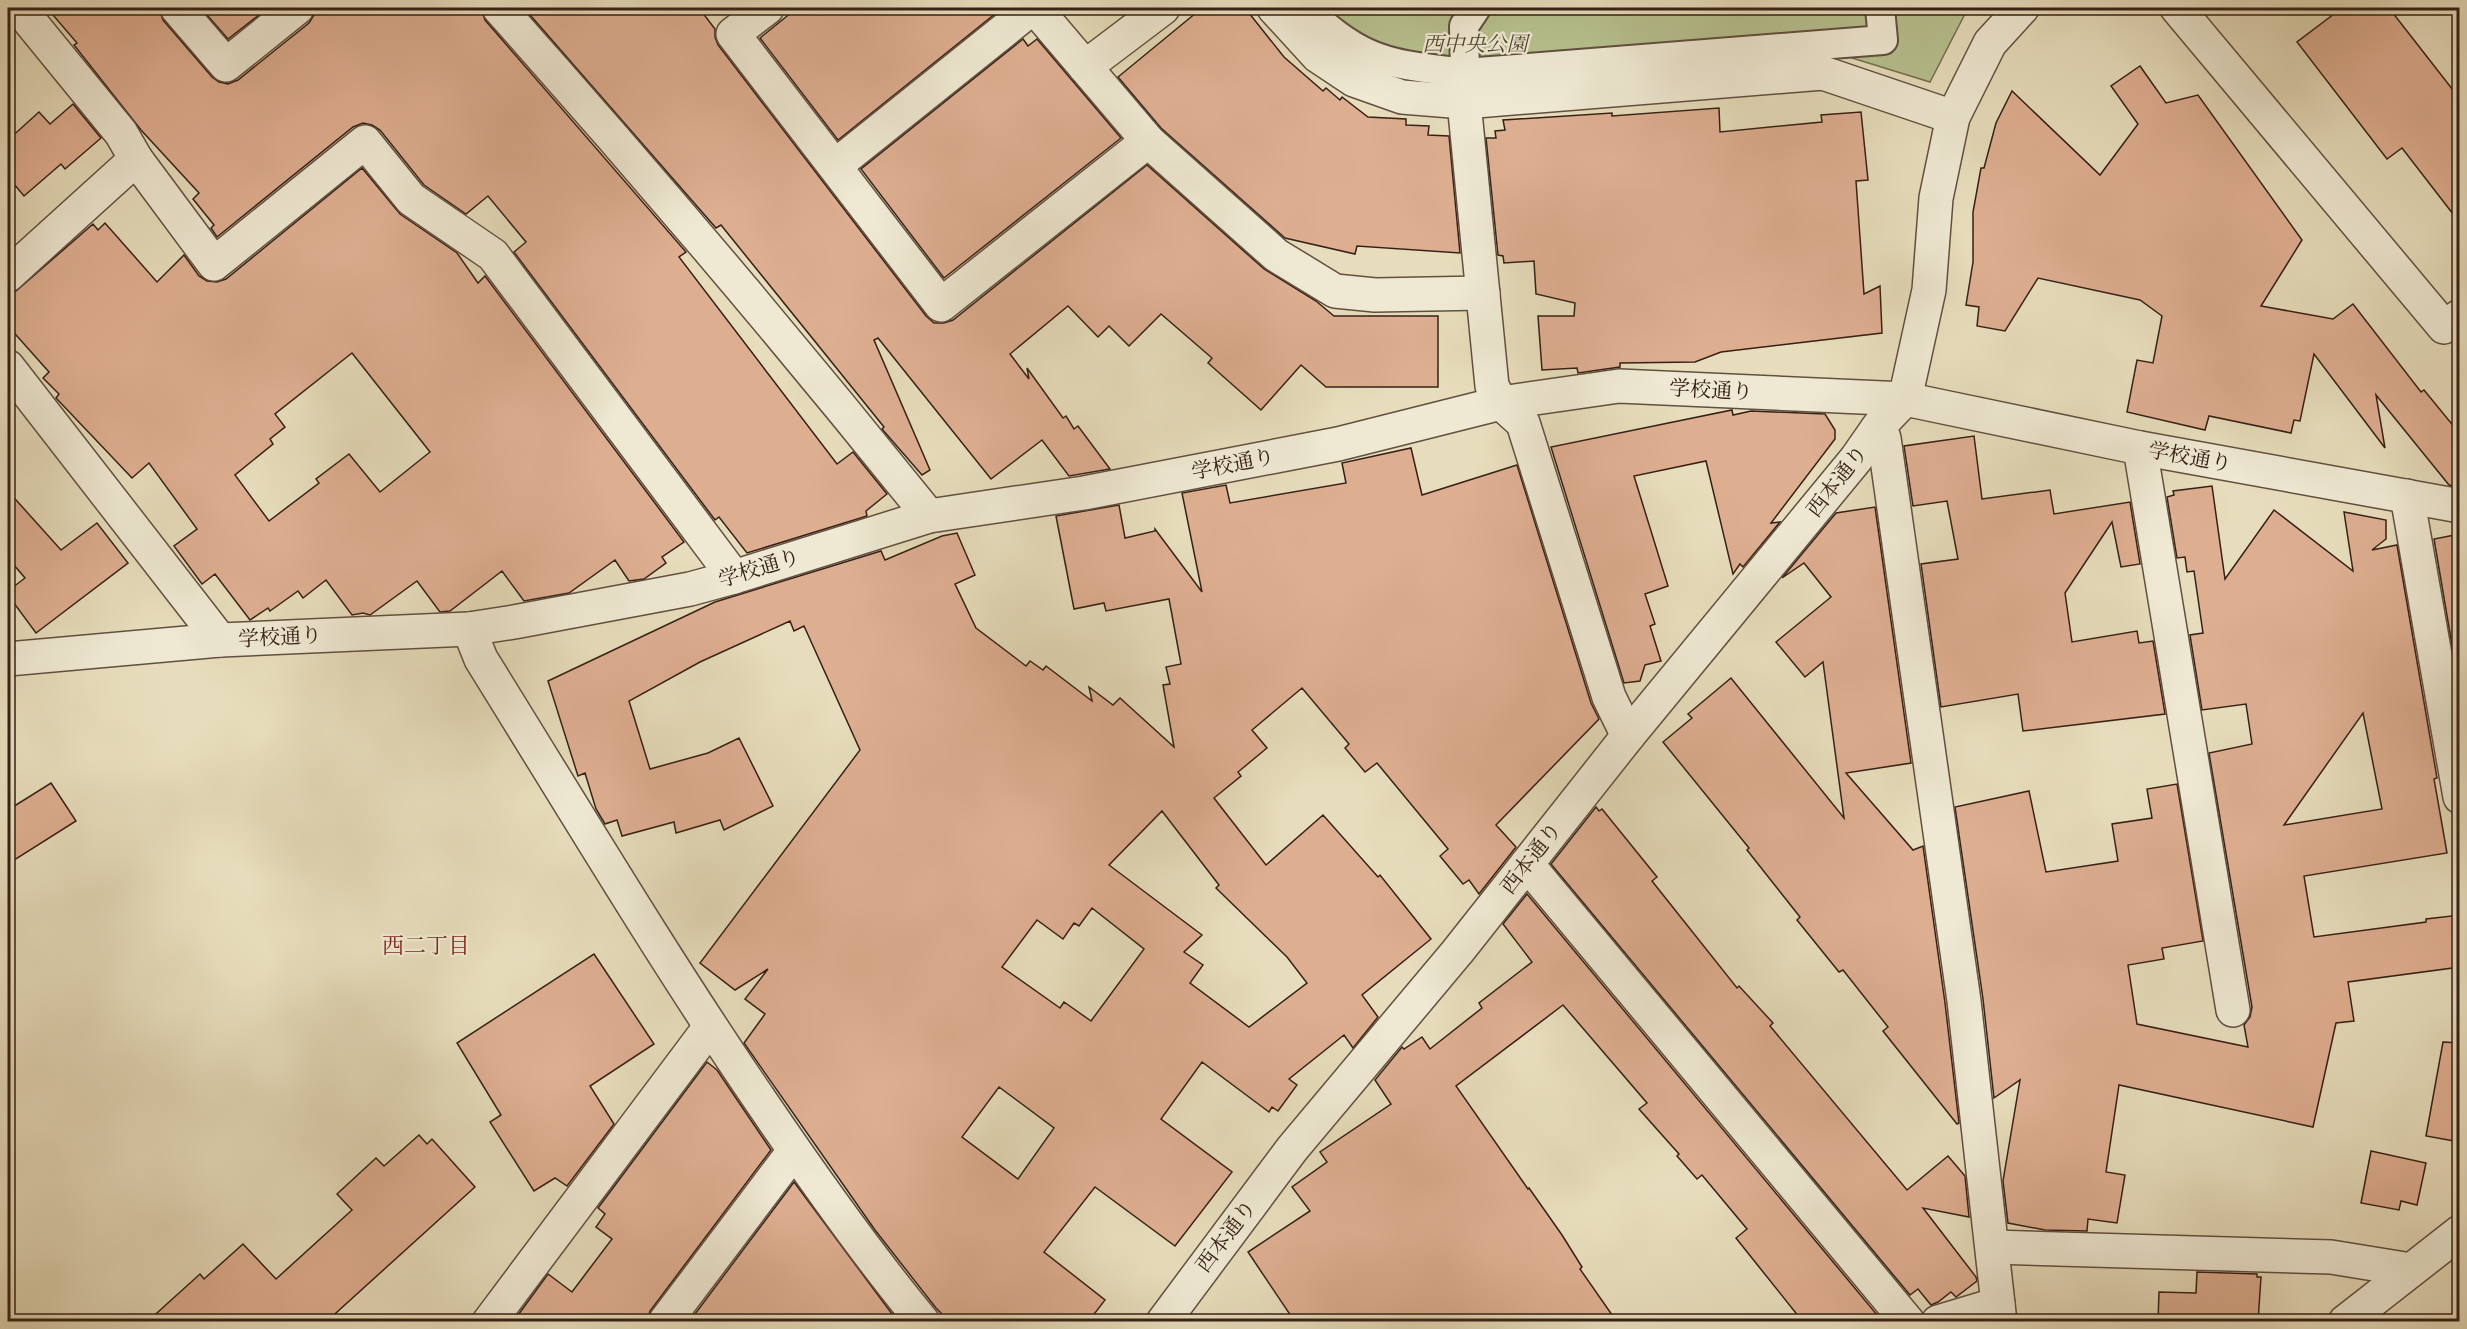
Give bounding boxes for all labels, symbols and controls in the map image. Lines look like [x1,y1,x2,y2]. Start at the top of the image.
park label: 西中央公園 [1423,33,1530,56]
street label: 学校通り [1668,377,1754,404]
street label: 学校通り [2147,439,2233,476]
street label: 西本通り [1802,441,1872,521]
street label: 学校通り [1190,445,1277,484]
street label: 学校通り [716,545,803,592]
street label: 学校通り [237,624,323,651]
street label: 西本通り [1496,818,1566,898]
district label: 西二丁目 [382,934,470,958]
street label: 西本通り [1192,1196,1261,1277]

